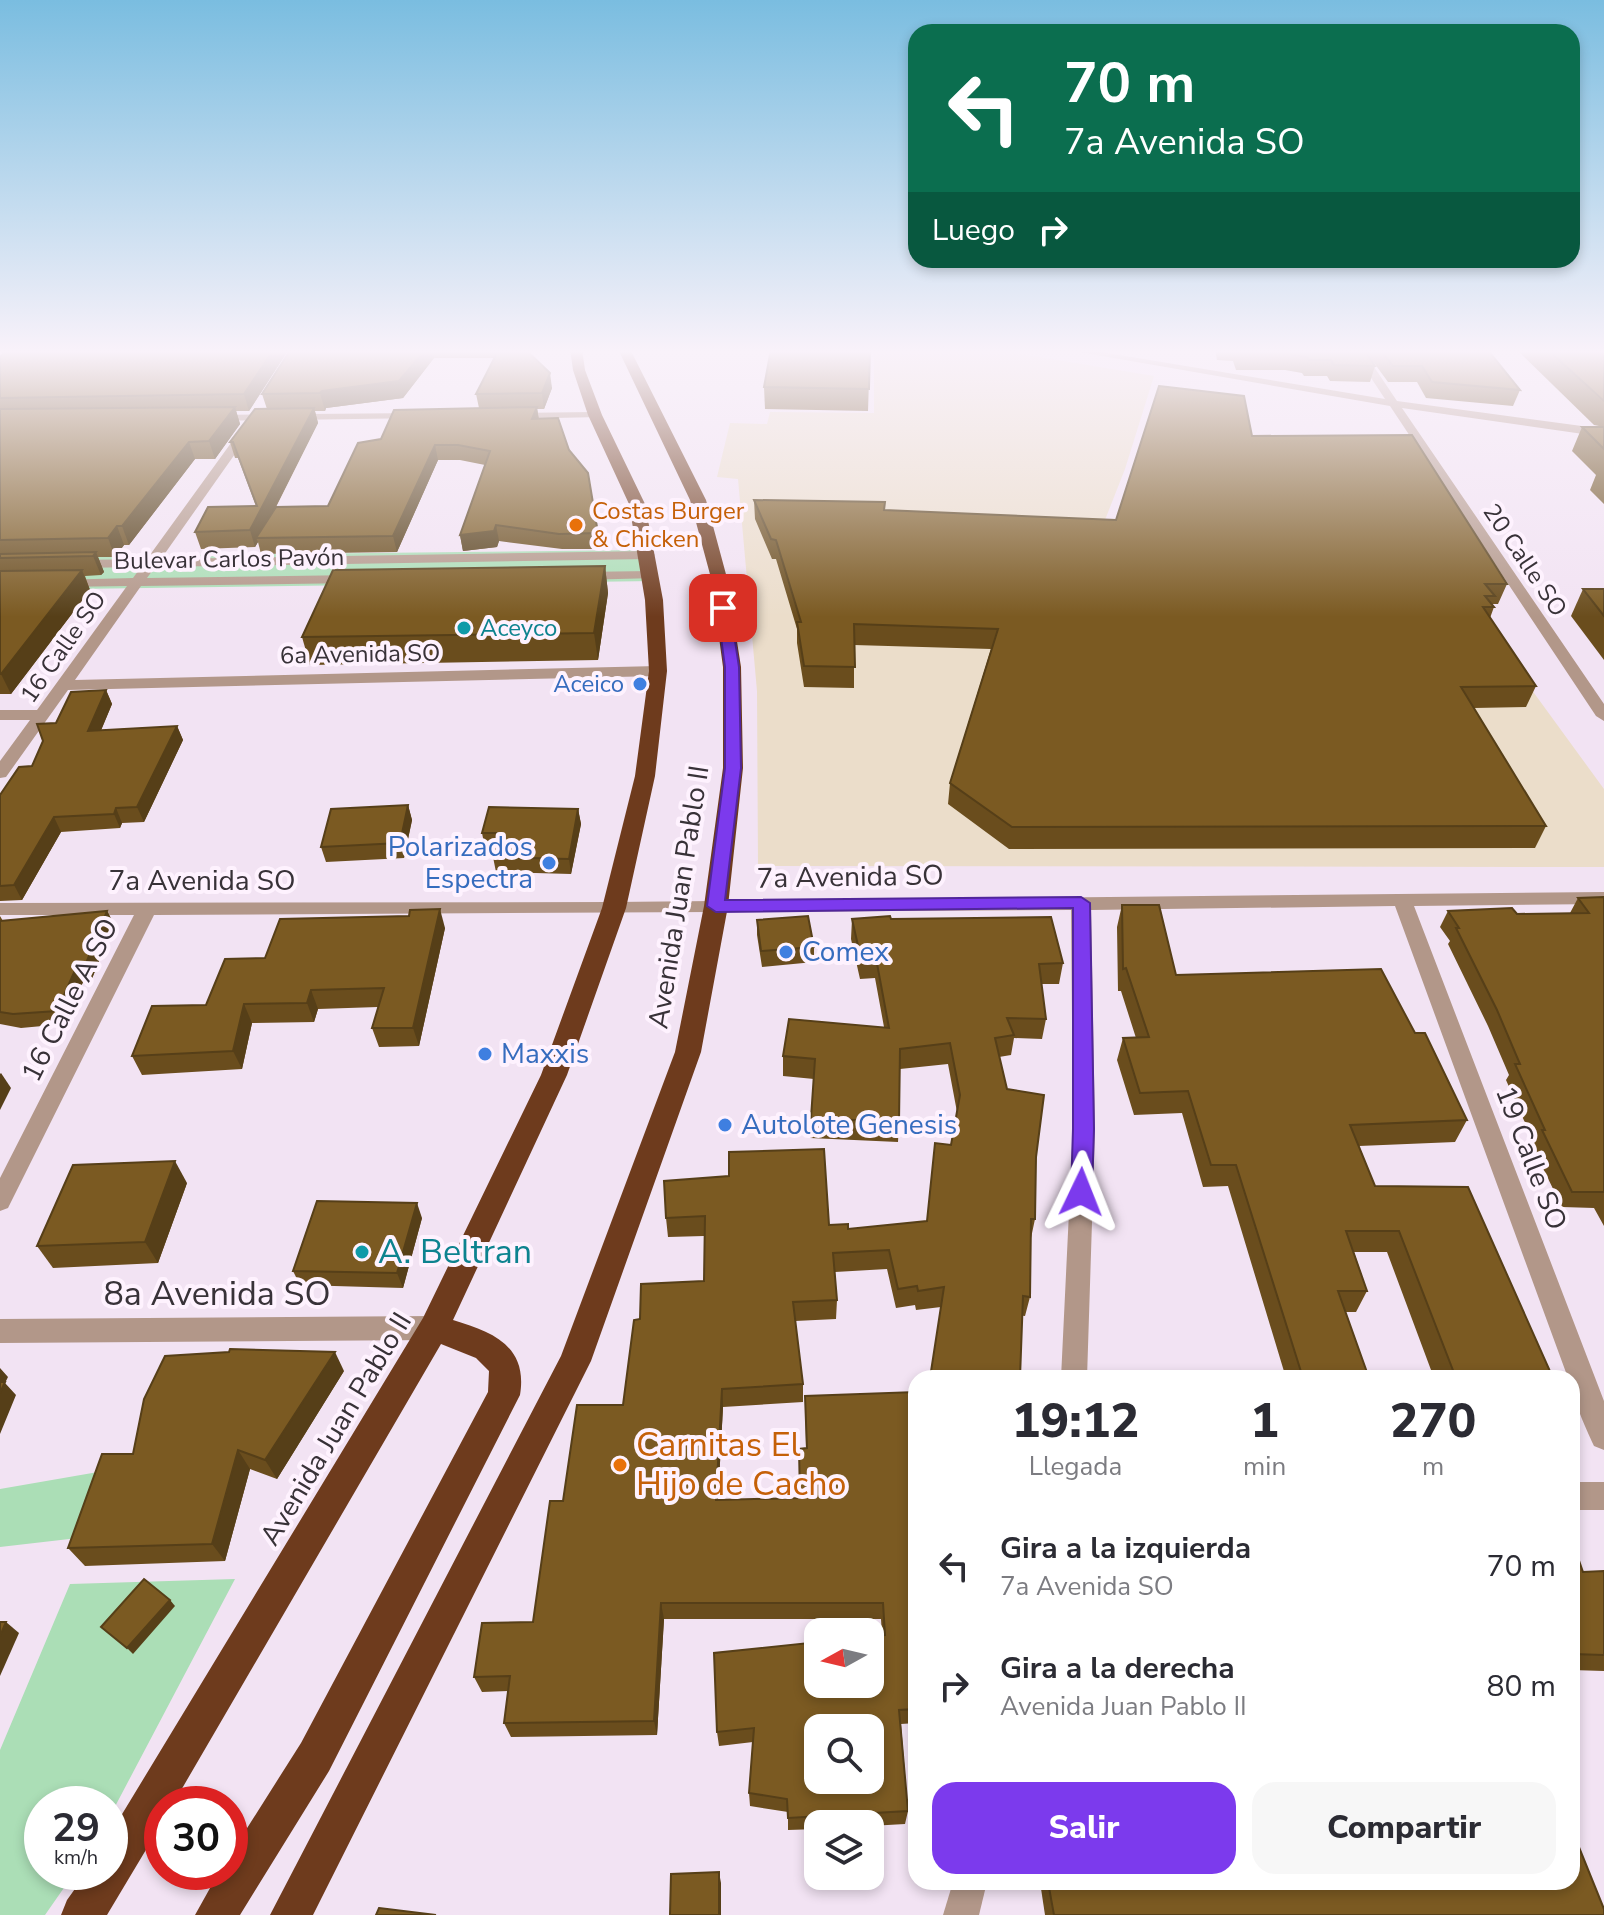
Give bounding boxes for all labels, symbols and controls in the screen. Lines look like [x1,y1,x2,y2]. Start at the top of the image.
text: 70 m [1064,45,1195,122]
icon: left [932,56,1036,160]
text: 7a Avenida SO [1064,118,1305,167]
icon: right [1031,208,1075,252]
text: Luego [932,210,1015,251]
place label: Costas Burger & Chicken [592,495,745,555]
street label: 20 Calle SO [1475,497,1575,623]
marker: Costas Burger & Chicken [567,516,585,534]
street label: Bulevar Carlos Pavón [114,541,344,577]
pin [689,574,757,642]
street label: 16 Calle SO [13,585,113,709]
icon: arrive [701,586,745,630]
place label: Aceyco [480,612,557,644]
marker: Aceyco [455,619,473,637]
street label: 6a Avenida SO [280,637,440,671]
place label: Aceico [553,668,624,700]
marker: Aceico [631,675,649,693]
street label: Avenida Juan Pablo II [639,763,719,1031]
place label: Polarizados Espectra [388,828,533,898]
marker: Polarizados Espectra [540,854,558,872]
street label: 7a Avenida SO [756,856,944,898]
street label: 7a Avenida SO [108,862,296,900]
street label: 16 Calle A SO [12,912,128,1088]
place label: Comex [802,933,889,971]
marker: Comex [777,943,795,961]
place label: Maxxis [501,1035,589,1073]
marker: Maxxis [476,1045,494,1063]
street label: 19 Calle SO [1486,1081,1576,1235]
place label: Autolote Genesis [741,1106,957,1144]
marker: Autolote Genesis [716,1116,734,1134]
position arrow [1039,1150,1123,1234]
place label: A. Beltran [378,1229,532,1275]
marker: A. Beltran [353,1243,371,1261]
street label: 8a Avenida SO [103,1271,331,1317]
street label: Avenida Juan Pablo II [251,1305,421,1553]
text: 19:12 [1012,1388,1139,1454]
text: 1 [1250,1388,1279,1454]
text: 270 [1390,1388,1476,1454]
place label: Carnitas El Hijo de Cacho [636,1422,846,1507]
text: Llegada [1029,1449,1122,1484]
text: min [1243,1449,1286,1484]
text: m [1422,1449,1444,1484]
marker: Carnitas El Hijo de Cacho [611,1456,629,1474]
text: Gira a la izquierda [1000,1528,1251,1569]
icon: left [932,1544,976,1588]
text: 70 m [1487,1546,1556,1587]
text: 7a Avenida SO [1000,1569,1174,1604]
north arrow [804,1618,884,1698]
map controls [804,1618,884,1890]
text: Gira a la derecha [1000,1648,1235,1689]
icon: right [932,1664,976,1708]
text: 80 m [1487,1666,1556,1707]
text: Avenida Juan Pablo II [1000,1689,1247,1724]
button: search [804,1714,884,1794]
button: Salir [932,1782,1236,1874]
button: Compartir [1252,1782,1556,1874]
speed limit sign: 30 [144,1786,248,1890]
text: 29 [52,1801,100,1855]
button: layers [804,1810,884,1890]
text: km/h [54,1844,98,1871]

